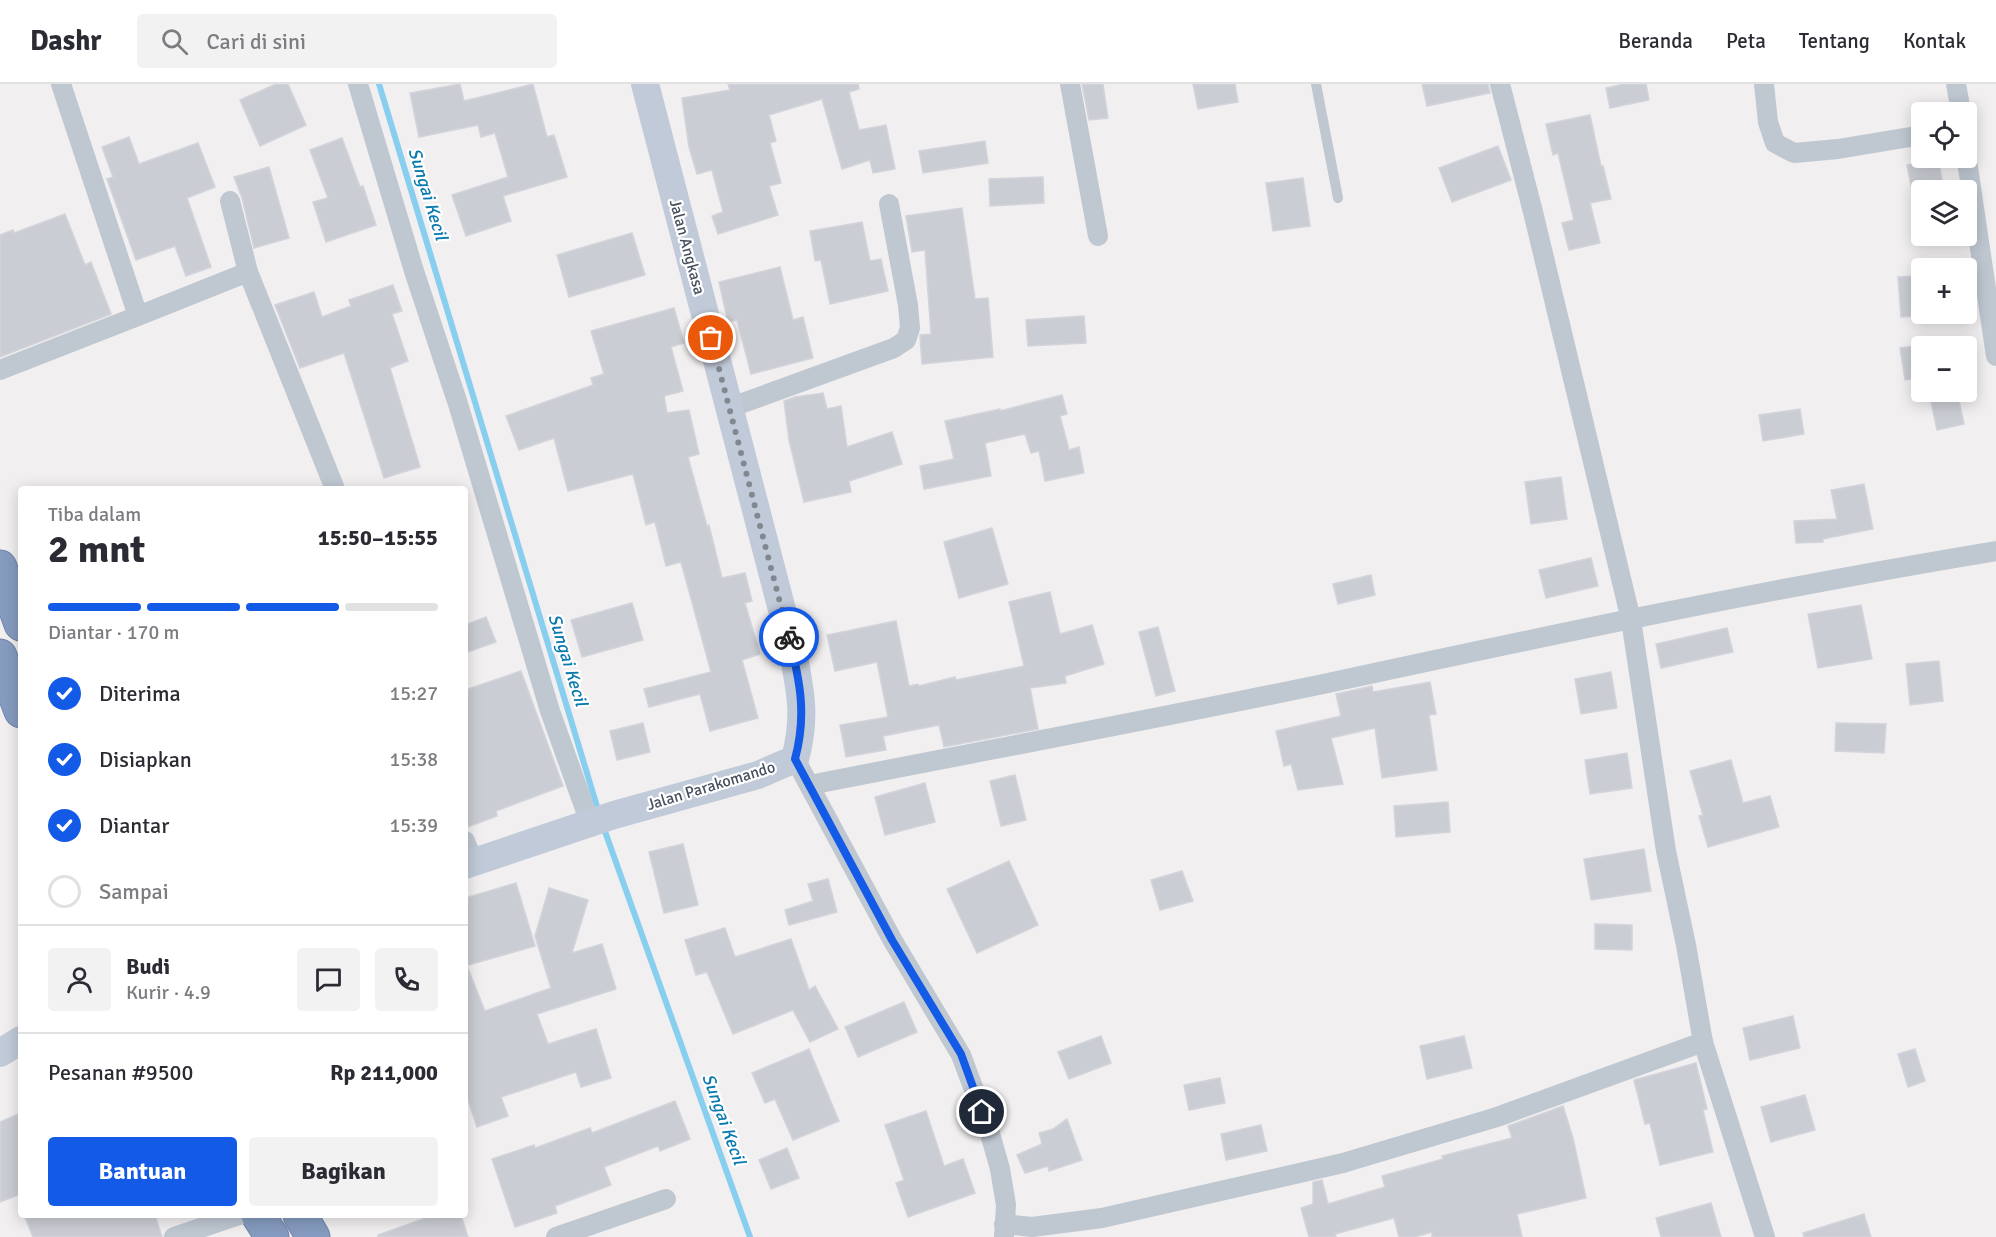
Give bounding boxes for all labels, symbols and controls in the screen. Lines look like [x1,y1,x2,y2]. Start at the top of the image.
search box [137,14,557,68]
text: Dashr [30,24,101,58]
icon: search [158,25,191,58]
text: Cari di sini [206,28,306,55]
text: Beranda [1618,28,1693,54]
text: Peta [1726,28,1766,54]
text: Tentang [1799,28,1870,54]
text: Kontak [1903,28,1966,54]
map controls [1911,102,1977,402]
button: locate [1911,102,1977,168]
water label: Sungai Kecil [404,145,453,244]
button: layers [1911,180,1977,246]
street label: Jalan Angkasa [665,197,709,297]
button: + [1911,258,1977,324]
pin [685,312,736,363]
icon: bag [694,321,727,354]
button: − [1911,336,1977,402]
text: Tiba dalam [48,502,141,527]
text: 15:50–15:55 [318,524,438,551]
text: 2 mnt [48,525,145,573]
courier [759,607,819,667]
water label: Sungai Kecil [544,611,593,710]
text: Diantar · 170 m [48,620,180,645]
icon: bike [773,621,806,654]
icon: check [48,677,81,710]
text: Diterima [99,680,181,707]
text: 15:27 [389,681,438,706]
icon: check [48,743,81,776]
text: Disiapkan [99,746,192,773]
text: 15:38 [389,747,438,772]
street label: Jalan Parakomando [644,757,778,815]
icon: check [48,809,81,842]
text: Diantar [99,812,169,839]
text: 15:39 [389,813,438,838]
text: Sampai [99,878,169,905]
button: person [48,948,111,1011]
button: chat [297,948,360,1011]
button: phone [375,948,438,1011]
text: Budi [126,953,170,980]
text: Kurir · 4.9 [126,980,211,1005]
text: Pesanan #9500 [48,1059,193,1086]
text: Rp 211,000 [330,1059,438,1086]
water label: Sungai Kecil [697,1070,751,1169]
pin [956,1086,1007,1137]
icon: home [965,1095,998,1128]
button: Bantuan [48,1137,237,1206]
button: Bagikan [249,1137,438,1206]

